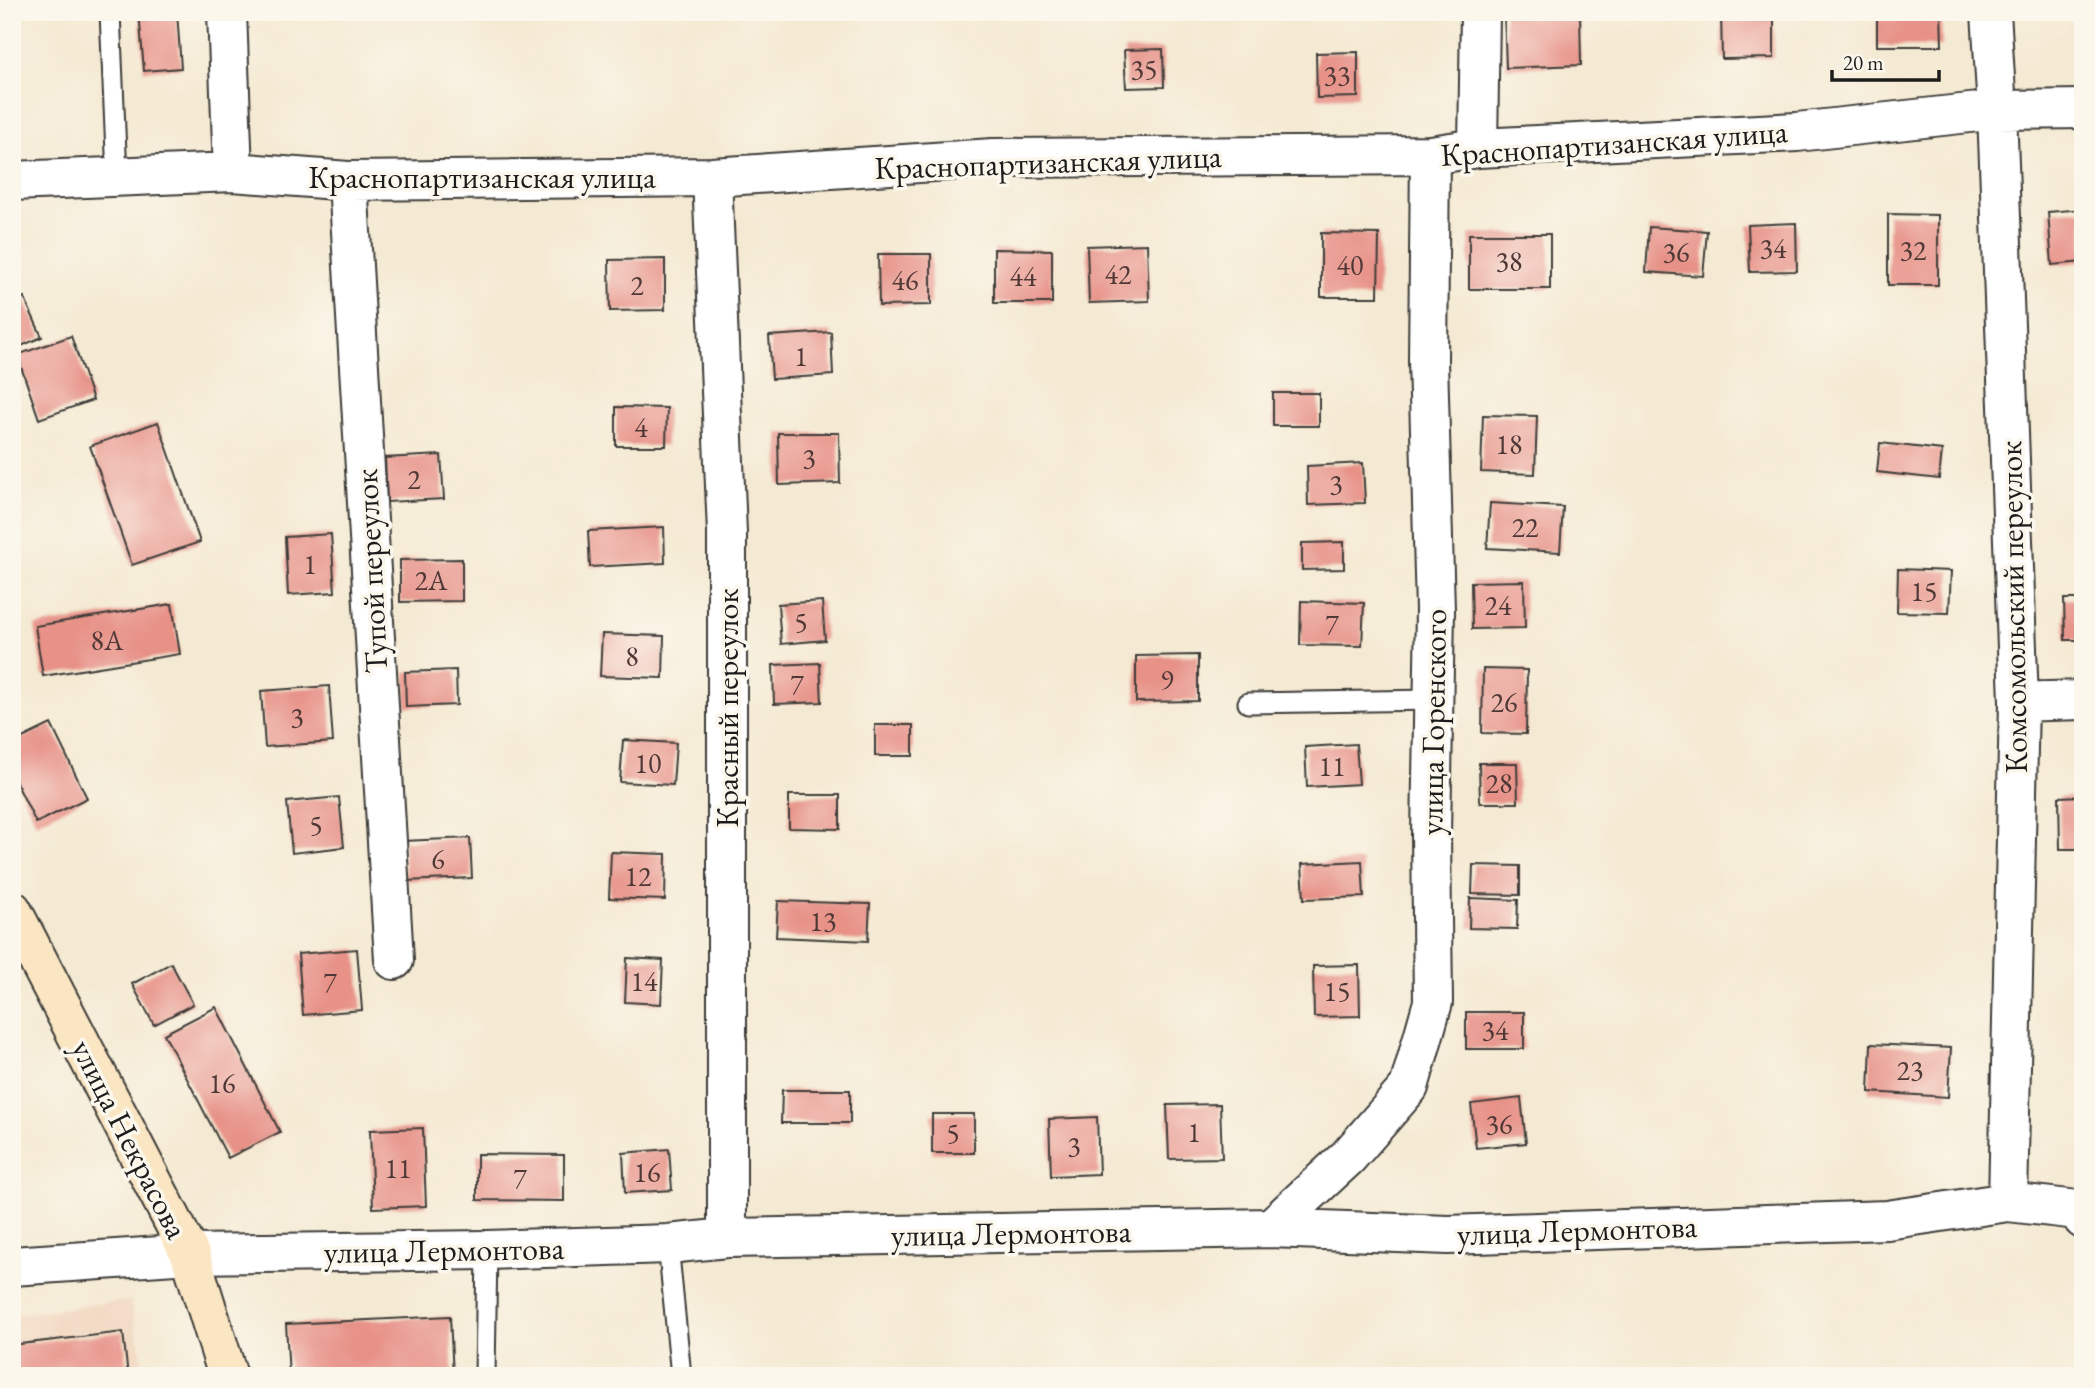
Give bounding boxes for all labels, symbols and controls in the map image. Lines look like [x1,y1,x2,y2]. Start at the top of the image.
scale bar [1832,38,1939,82]
text: 20 m [1843,49,1884,76]
house number: 35 [1131,51,1157,87]
house number: 33 [1324,57,1350,93]
street label: Краснопартизанская улица [1439,110,1789,176]
street label: Краснопартизанская улица [874,135,1223,189]
street label: Краснопартизанская улица [308,156,656,198]
house number: 34 [1760,230,1787,266]
house number: 32 [1900,232,1927,268]
house number: 36 [1663,234,1689,270]
house number: 38 [1496,243,1522,279]
house number: 40 [1337,247,1363,283]
house number: 42 [1105,256,1132,292]
house number: 44 [1010,258,1037,294]
house number: 46 [892,262,918,298]
house number: 2 [630,267,644,303]
house number: 1 [794,338,808,374]
house number: 4 [634,409,648,445]
house number: 18 [1496,426,1522,462]
house number: 3 [802,440,816,476]
street label: Комсомольский переулок [1989,440,2037,774]
house number: 2 [407,461,421,497]
house number: 3 [1329,466,1343,502]
street label: Тупой переулок [345,468,397,674]
house number: 22 [1512,509,1539,545]
house number: 1 [303,546,317,582]
house number: 2А [415,562,448,598]
house number: 15 [1911,573,1937,609]
house number: 24 [1485,587,1512,623]
street label: Красный переулок [706,588,748,828]
house number: 5 [794,604,808,640]
house number: 7 [1325,606,1339,642]
street label: улица Горенского [1410,608,1456,836]
house number: 8А [91,622,124,658]
house number: 8 [625,638,639,674]
house number: 9 [1160,661,1174,697]
house number: 7 [790,666,804,702]
house number: 26 [1491,684,1517,720]
house number: 3 [290,699,304,735]
house number: 10 [635,745,661,781]
house number: 11 [1319,748,1345,784]
house number: 28 [1486,765,1512,801]
house number: 5 [309,807,323,843]
house number: 6 [431,841,445,877]
house number: 12 [625,858,652,894]
house number: 13 [810,903,836,939]
house number: 14 [631,963,658,999]
house number: 7 [323,964,337,1000]
house number: 15 [1324,973,1350,1009]
house number: 34 [1482,1012,1509,1048]
street label: улица Некрасова [62,1032,198,1246]
house number: 23 [1897,1052,1923,1088]
house number: 16 [209,1065,235,1101]
house number: 36 [1486,1106,1512,1142]
house number: 1 [1187,1114,1201,1150]
house number: 5 [946,1115,960,1151]
house number: 3 [1067,1128,1081,1164]
house number: 11 [385,1150,411,1186]
house number: 16 [634,1154,660,1190]
house number: 7 [513,1160,527,1196]
street label: улица Лермонтова [1456,1205,1698,1255]
street label: улица Лермонтова [890,1210,1132,1256]
street label: улица Лермонтова [323,1227,565,1273]

